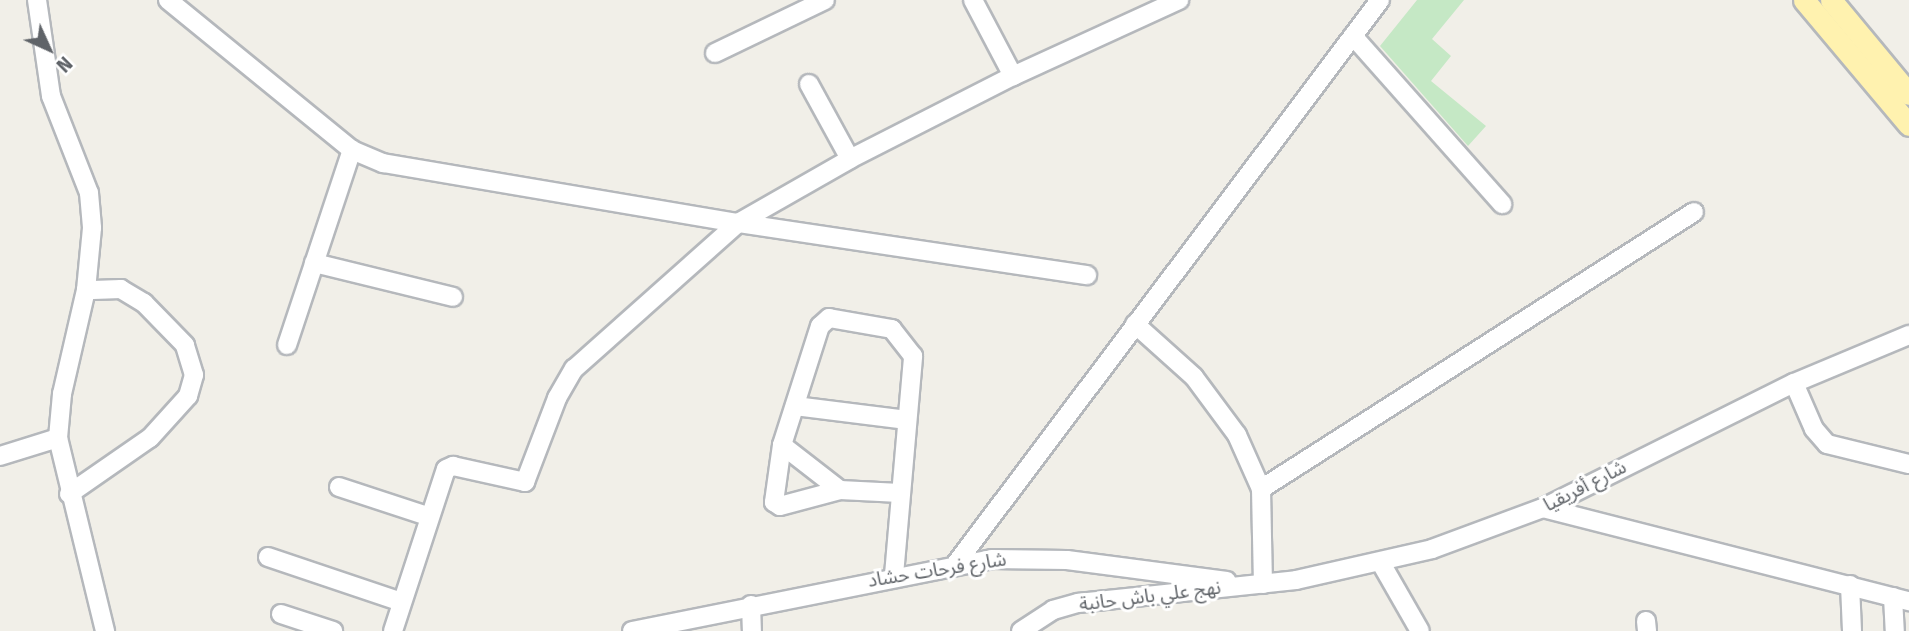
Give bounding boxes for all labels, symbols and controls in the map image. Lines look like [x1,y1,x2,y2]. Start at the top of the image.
north arrow [14,14,84,84]
text: N [52,52,77,77]
street label: شارع أفريقيا [1540,455,1630,517]
street label: شارع فرحات حشاد [866,548,1008,592]
street label: نهج علي باش حانبة [1078,576,1222,616]

